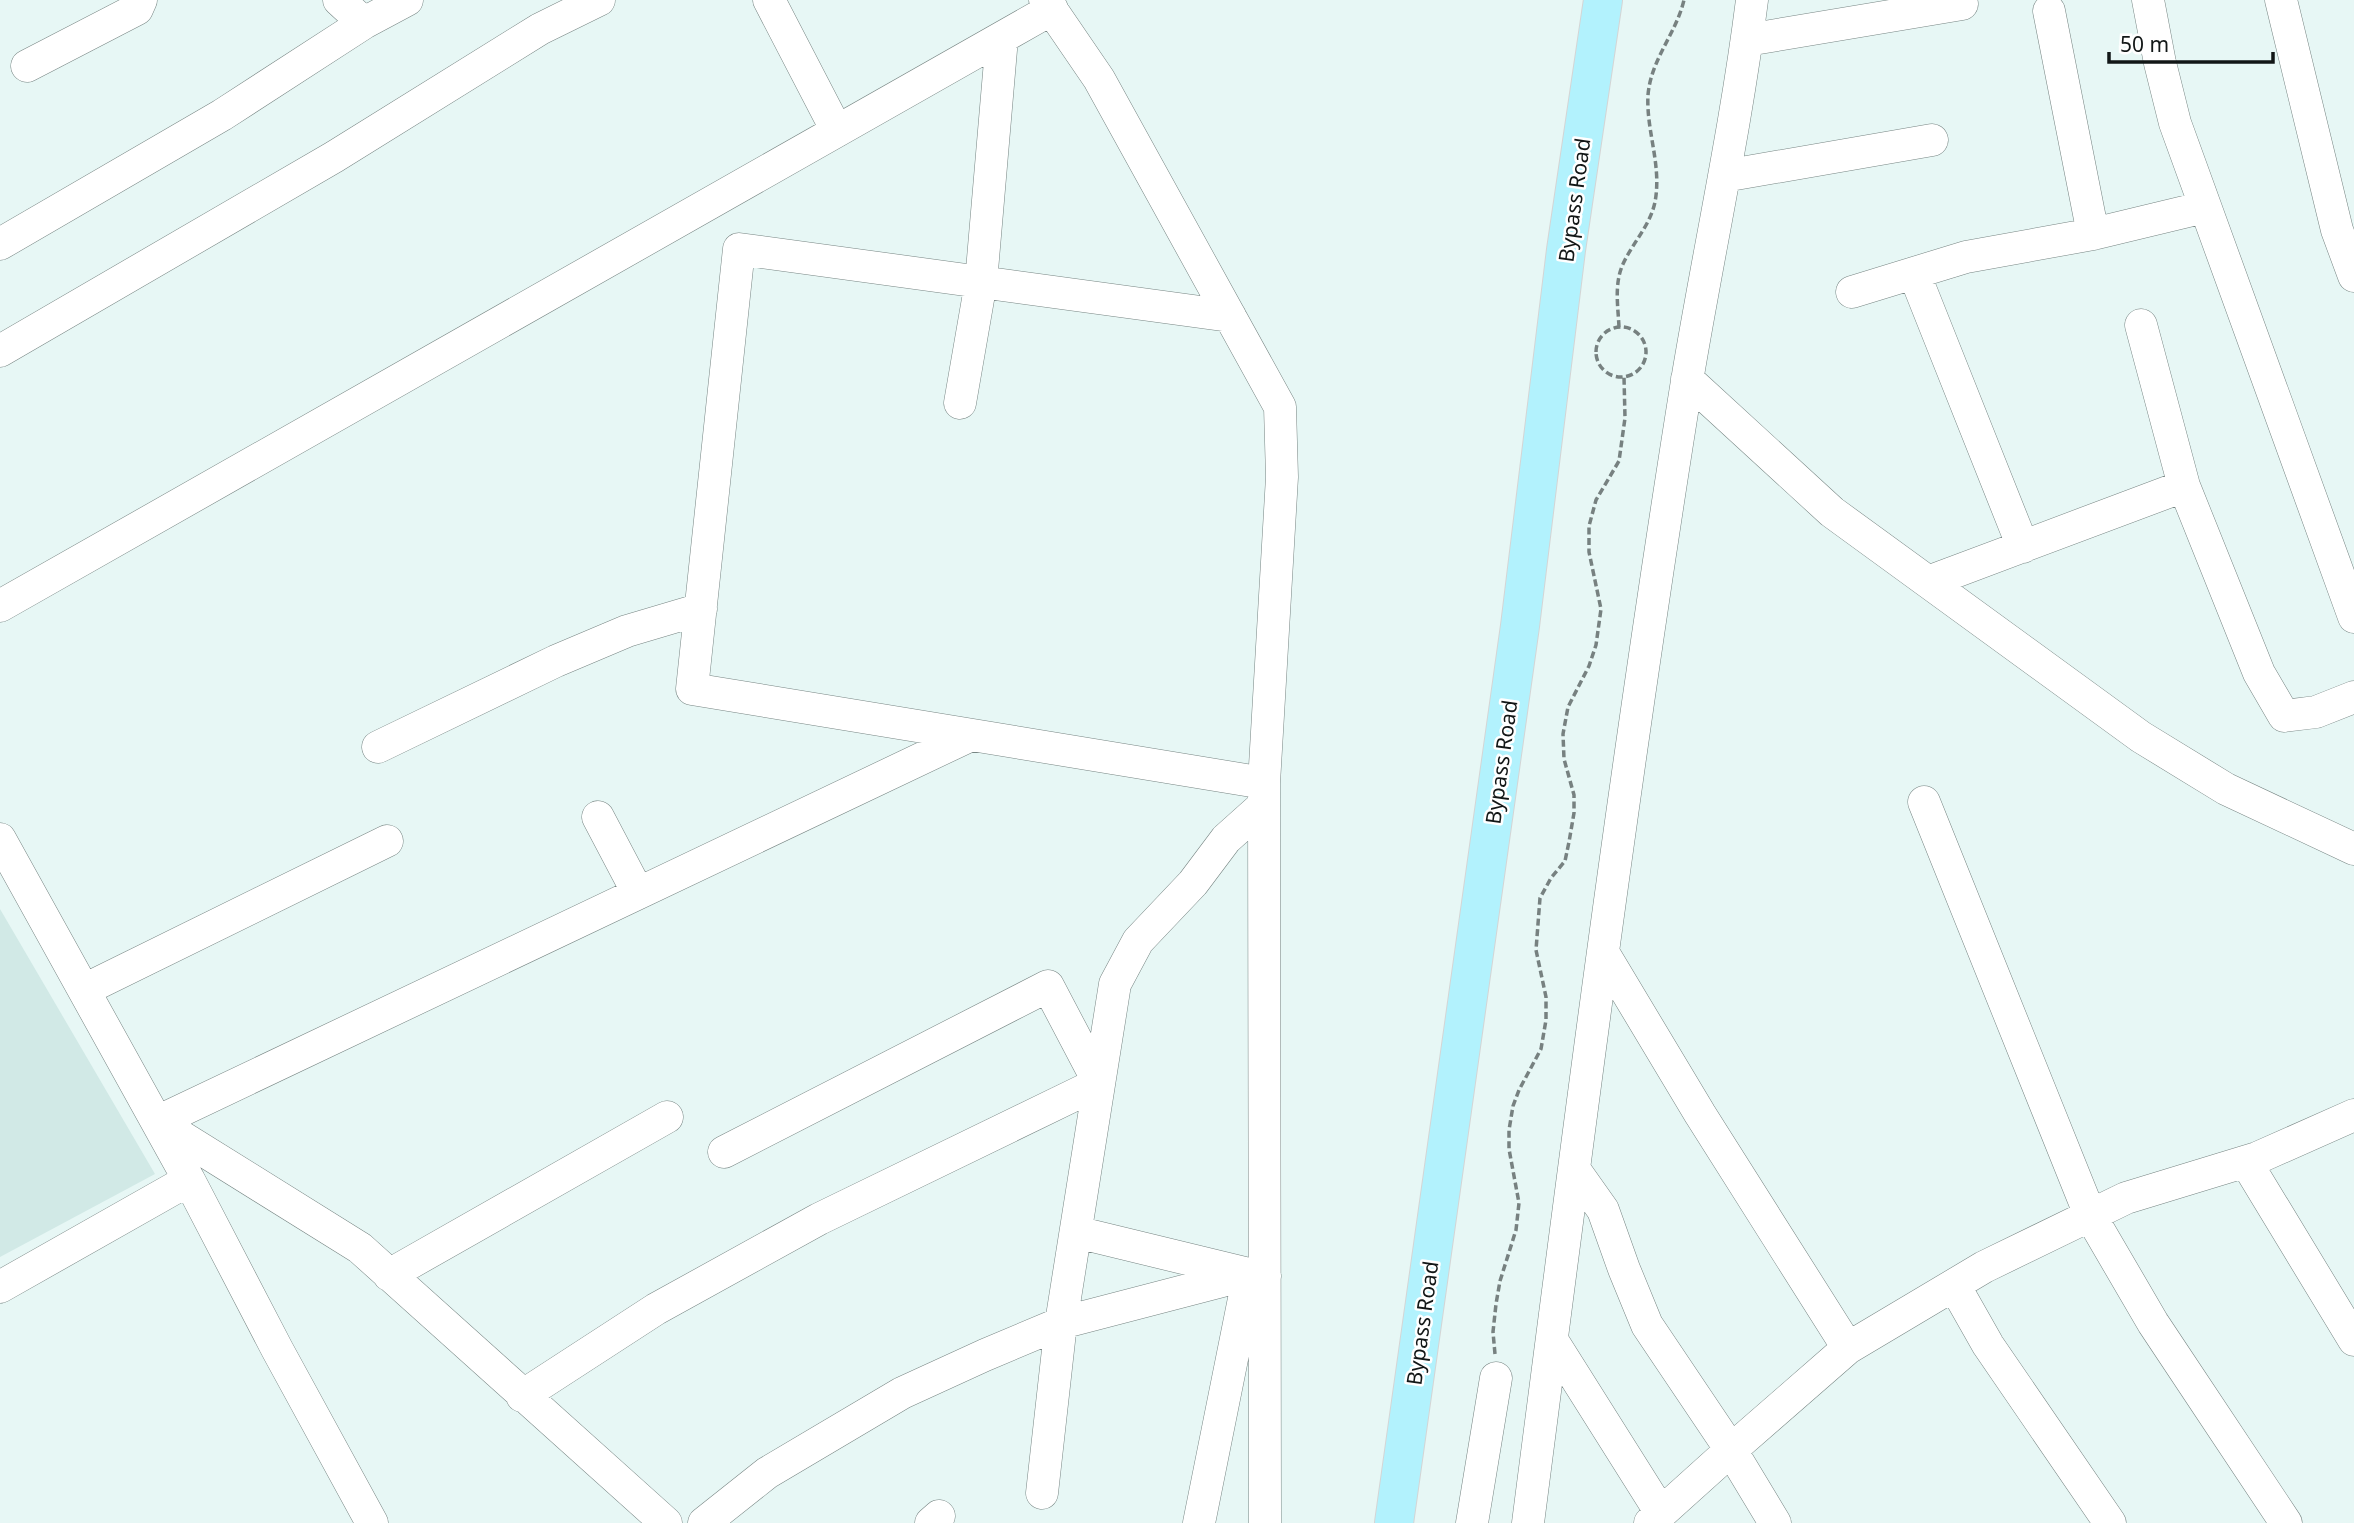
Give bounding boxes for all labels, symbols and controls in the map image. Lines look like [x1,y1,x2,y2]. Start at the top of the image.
scale bar [2109,21,2274,65]
text: 50 m [2120,30,2169,58]
street label: Bypass Road [1551,136,1597,264]
street label: Bypass Road [1478,698,1524,826]
street label: Bypass Road [1399,1259,1445,1387]

